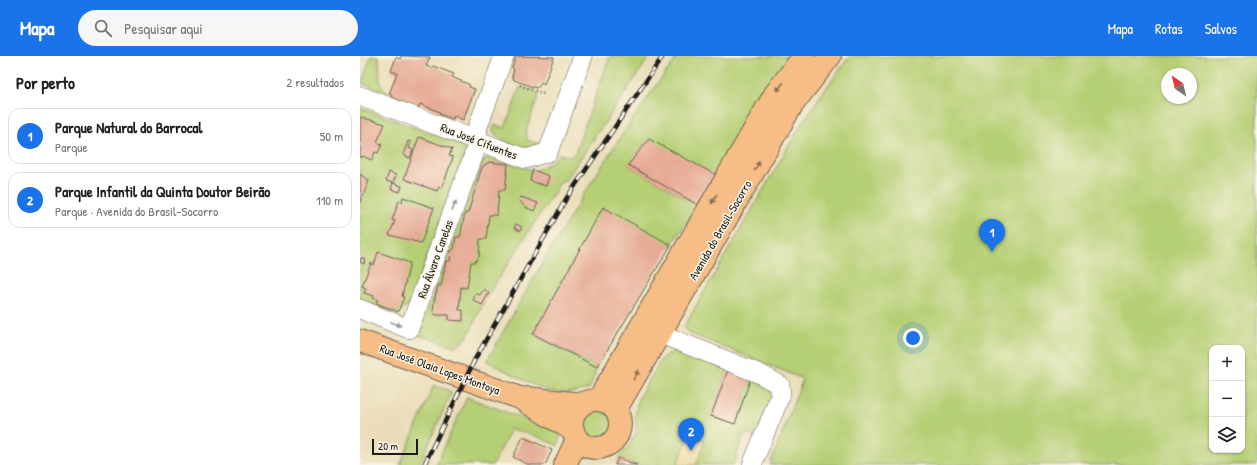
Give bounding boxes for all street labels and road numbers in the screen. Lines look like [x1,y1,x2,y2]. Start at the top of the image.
street label: Rua José Cifuentes [438,119,520,164]
street label: Avenida do Brasil-Socorro [684,177,756,283]
street label: Rua Álvaro Canelas [413,217,457,301]
street label: Rua José Olaia Lopes Montoya [378,339,503,399]

